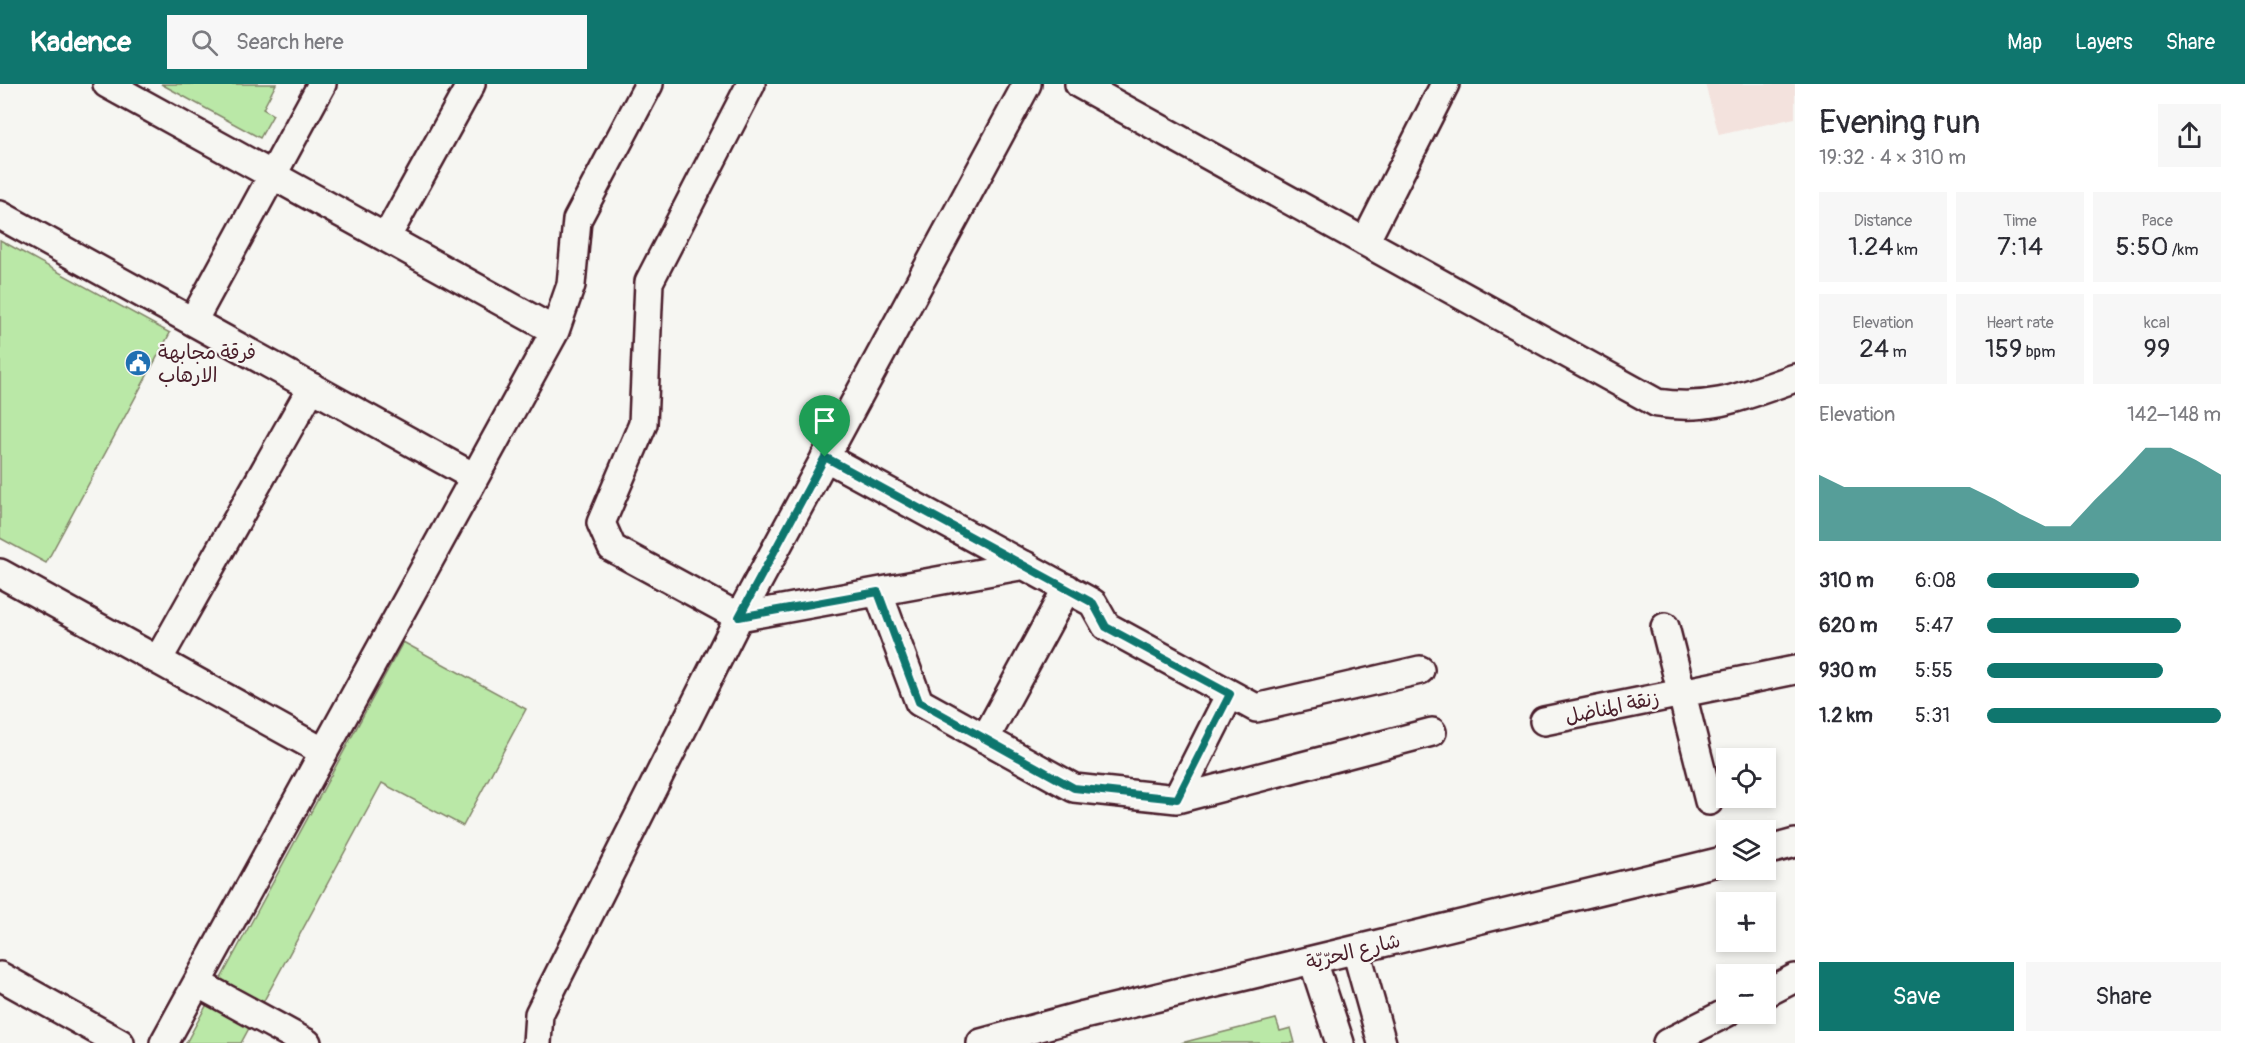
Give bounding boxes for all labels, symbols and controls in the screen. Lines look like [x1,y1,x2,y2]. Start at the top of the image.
search box [167,15,587,69]
text: Kadence [30,25,131,60]
icon: search [188,26,221,59]
text: Search here [236,28,343,56]
text: Map [2007,29,2042,56]
text: Layers [2075,29,2133,56]
text: Share [2166,29,2215,56]
text: Evening run [1819,102,1980,143]
button: share [2158,104,2221,167]
text: 19:32 · 4 × 310 m [1819,145,1966,170]
text: Distance [1854,211,1912,231]
text: Time [2003,211,2037,231]
text: Pace [2141,211,2173,231]
text: 1.24 [1848,231,1894,263]
text: 7:14 [1997,231,2043,263]
text: 5:50 [2116,231,2168,263]
text: km [1894,240,1918,260]
text: /km [2168,240,2199,260]
text: Elevation [1853,313,1913,333]
text: Heart rate [1986,313,2054,333]
text: kcal [2144,313,2170,333]
text: 24 [1859,333,1889,365]
text: 159 [1985,333,2022,365]
text: 99 [2144,333,2170,365]
place label: فرقة مجابهة الارهاب [158,340,256,388]
text: m [1889,342,1907,362]
text: bpm [2022,342,2055,362]
public building icon: فرقة مجابهة الارهاب [123,348,153,378]
pin [799,395,850,457]
text: Elevation [1819,402,1895,427]
text: 142–148 m [2127,402,2221,427]
icon: arrive [808,404,841,437]
text: 310 m [1819,568,1874,593]
text: 6:08 [1915,568,1956,593]
text: 620 m [1819,613,1878,638]
text: 5:47 [1915,613,1953,638]
text: 930 m [1819,658,1876,683]
text: 5:55 [1915,658,1953,683]
street label: زنقة المناضل [1563,685,1661,730]
text: 1.2 km [1819,703,1873,728]
text: 5:31 [1915,703,1950,728]
map controls [1716,748,1776,1024]
button: locate [1716,748,1776,808]
button: layers [1716,820,1776,880]
button: + [1716,892,1776,952]
street label: شارع الحرّيّة [1303,928,1403,976]
button: Save [1819,962,2014,1031]
button: Share [2026,962,2221,1031]
button: − [1716,964,1776,1024]

